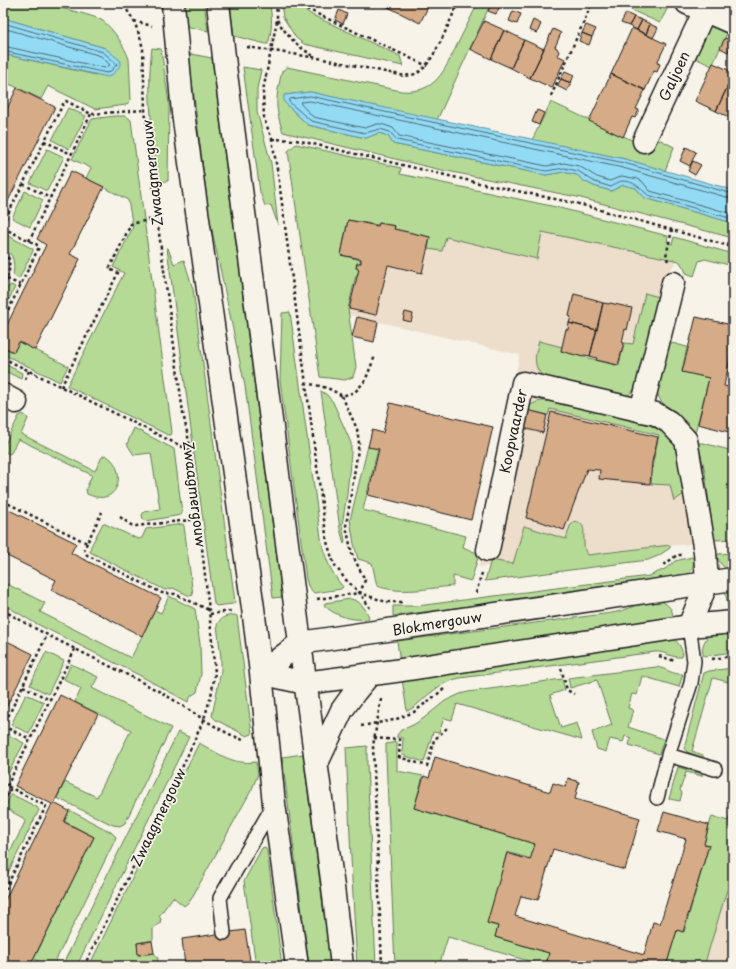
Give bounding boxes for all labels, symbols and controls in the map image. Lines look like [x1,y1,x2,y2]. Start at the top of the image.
street label: Galjoen [653,48,695,104]
street label: Zwaagmergouw [136,118,168,227]
street label: Koopvaarder [494,387,532,475]
street label: Zwaagmergouw [178,440,212,549]
street label: Blokmergouw [391,605,484,640]
street label: Zwaagmergouw [125,764,191,870]

